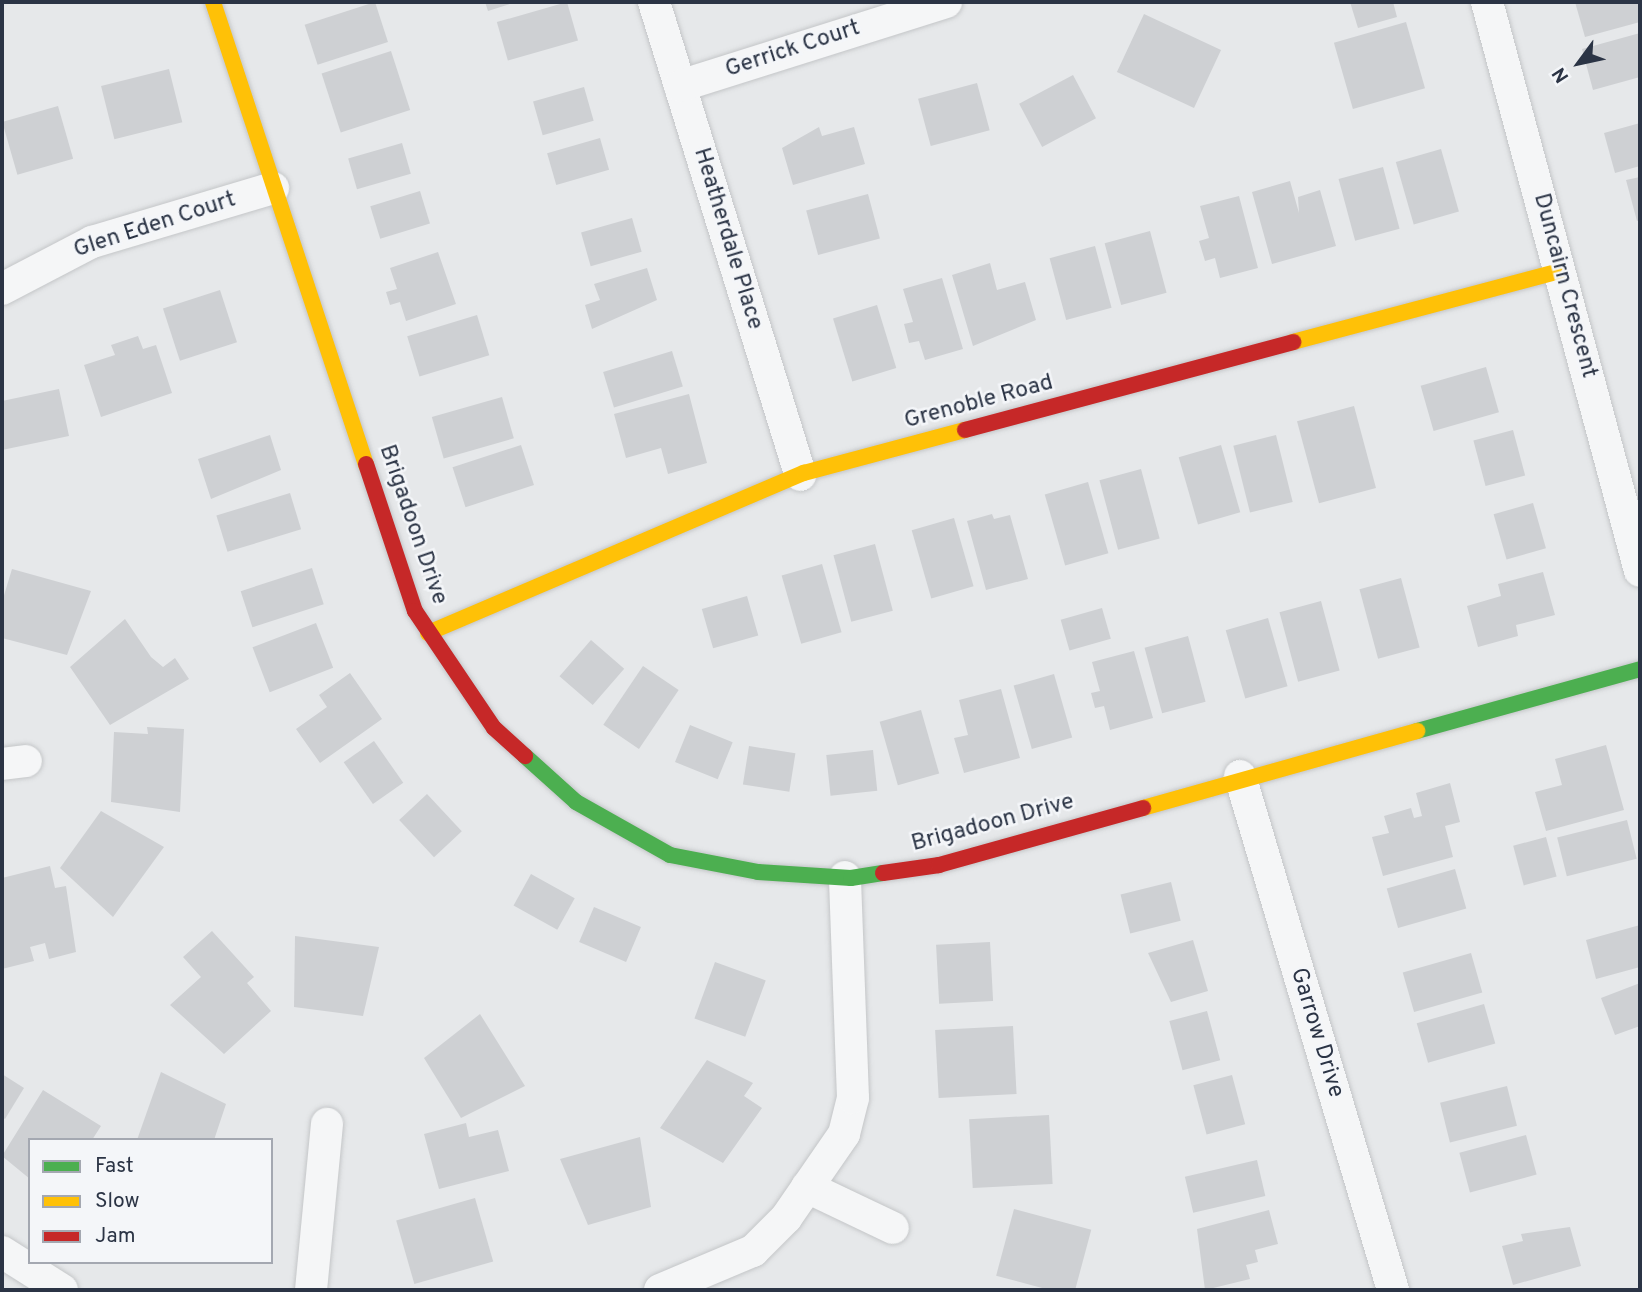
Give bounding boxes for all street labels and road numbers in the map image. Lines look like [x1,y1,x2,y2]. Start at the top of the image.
street label: Gerrick Court [722,15,864,85]
street label: Heatherdale Place [686,145,768,333]
street label: Glen Eden Court [71,187,239,265]
street label: Duncairn Crescent [1526,191,1602,381]
street label: Grenoble Road [902,370,1056,436]
street label: Brigadoon Drive [372,442,452,608]
street label: Brigadoon Drive [909,789,1077,859]
street label: Garrow Drive [1283,965,1349,1101]

